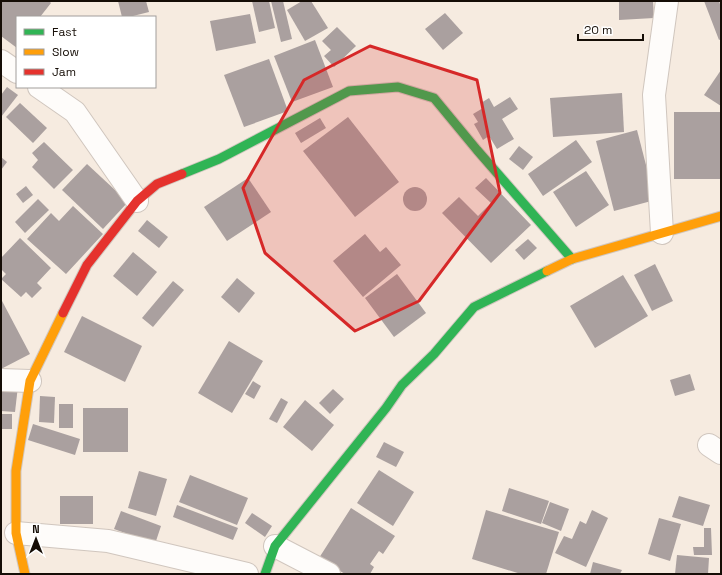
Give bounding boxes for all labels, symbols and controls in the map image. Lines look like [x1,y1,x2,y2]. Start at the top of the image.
legend [16,16,156,88]
scale bar [578,16,643,42]
text: 20 m [584,22,612,38]
text: Fast [52,24,77,40]
text: Slow [52,44,79,60]
text: Jam [52,64,76,80]
north arrow [16,519,56,559]
text: N [32,522,40,536]

